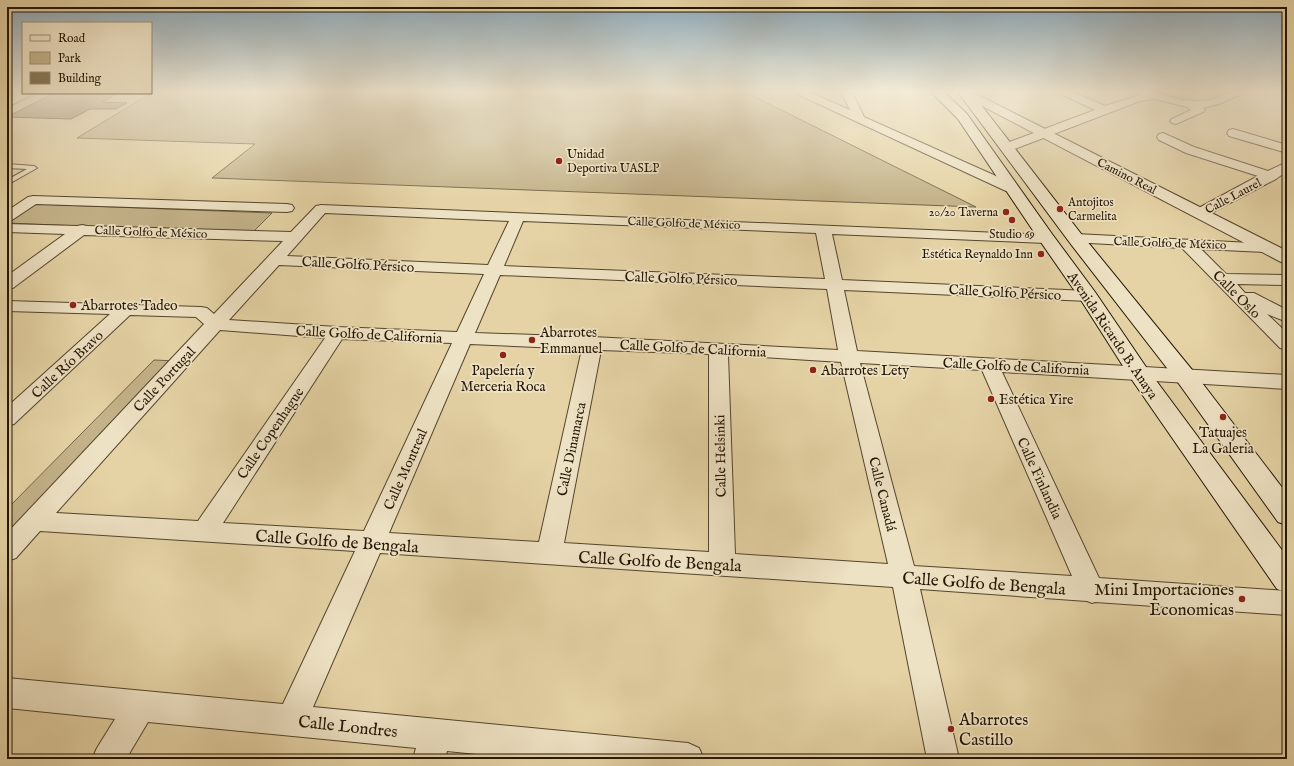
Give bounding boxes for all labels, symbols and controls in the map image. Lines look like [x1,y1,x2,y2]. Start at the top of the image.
legend [22,22,152,94]
text: Road [58,31,86,46]
text: Park [58,51,81,66]
text: Building [58,71,102,86]
place label: Unidad Deportiva UASLP [567,147,659,177]
street label: Camino Real [1095,155,1160,198]
marker: Unidad Deportiva UASLP [554,156,564,166]
street label: Calle Laurel [1203,175,1265,218]
place label: Antojitos Carmelita [1067,195,1117,224]
marker: Antojitos Carmelita [1055,204,1065,214]
place label: 20/20 Taverna [929,205,999,220]
marker: 20/20 Taverna [1001,207,1011,217]
street label: Calle Golfo de México [627,214,741,233]
marker: Studio 69 [1007,215,1017,225]
street label: Calle Golfo de México [94,223,208,242]
place label: Studio 69 [989,227,1035,242]
street label: Calle Golfo de México [1113,234,1227,253]
place label: Estética Reynaldo Inn [922,247,1034,262]
marker: Estética Reynaldo Inn [1036,249,1046,259]
street label: Calle Golfo Pérsico [301,253,415,277]
street label: Calle Oslo [1208,267,1265,323]
street label: Calle Golfo Pérsico [624,268,738,290]
street label: Avenida Ricardo B. Anaya [1062,268,1162,404]
street label: Calle Golfo Pérsico [948,281,1062,305]
place label: Abarrotes Tadeo [80,297,178,315]
marker: Abarrotes Tadeo [68,300,78,310]
street label: Calle Golfo de California [295,322,444,348]
place label: Abarrotes Emmanuel [539,324,602,358]
street label: Calle Río Bravo [28,326,108,403]
marker: Abarrotes Emmanuel [527,335,537,345]
street label: Calle Golfo de California [619,336,768,362]
street label: Calle Portugal [130,343,200,416]
marker: Papelería y Merceria Roca [498,350,508,360]
street label: Calle Golfo de California [942,354,1091,380]
place label: Papelería y Merceria Roca [460,362,547,396]
place label: Abarrotes Lety [820,362,909,380]
marker: Abarrotes Lety [808,365,818,375]
street label: Calle Copenhague [233,384,309,483]
place label: Estética Yire [999,391,1074,409]
marker: Estética Yire [986,394,996,404]
street label: Calle Dinamarca [553,400,591,498]
marker: Tatuajes La Galeria [1218,412,1228,422]
street label: Calle Helsinki [711,414,731,497]
place label: Tatuajes La Galeria [1192,424,1255,458]
street label: Calle Montreal [380,426,432,513]
street label: Calle Finlandia [1012,435,1066,523]
street label: Calle Canadá [864,455,900,534]
street label: Calle Golfo de Bengala [255,526,420,559]
street label: Calle Golfo de Bengala [578,548,743,577]
street label: Calle Golfo de Bengala [902,568,1067,601]
place label: Mini Importaciones Economicas [1094,580,1234,621]
marker: Mini Importaciones Economicas [1237,594,1247,604]
place label: Abarrotes Castillo [958,710,1028,751]
street label: Calle Londres [297,712,399,743]
marker: Abarrotes Castillo [946,724,956,734]

